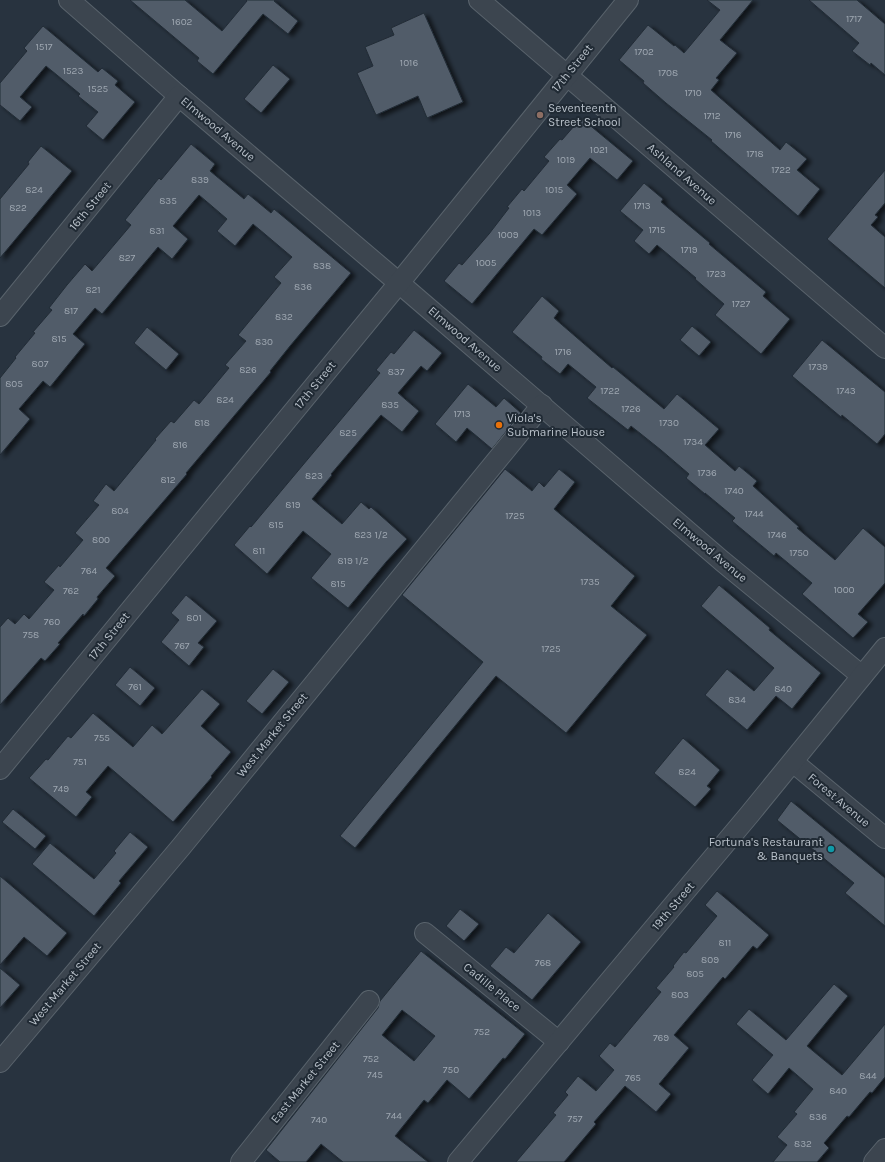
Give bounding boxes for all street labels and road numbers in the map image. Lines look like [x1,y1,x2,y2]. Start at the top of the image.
street label: 17th Street [549,41,596,95]
street label: Elmwood Avenue [178,94,258,164]
street label: Ashland Avenue [645,140,719,208]
street label: 16th Street [66,179,114,233]
street label: Elmwood Avenue [425,303,505,375]
street label: 17th Street [292,358,339,412]
street label: Elmwood Avenue [670,515,750,585]
street label: 17th Street [86,609,133,663]
street label: West Market Street [234,690,311,780]
street label: Forest Avenue [805,770,873,830]
street label: 19th Street [649,879,697,933]
street label: West Market Street [26,939,104,1029]
street label: Cadille Place [461,960,523,1014]
street label: East Market Street [268,1038,343,1126]

